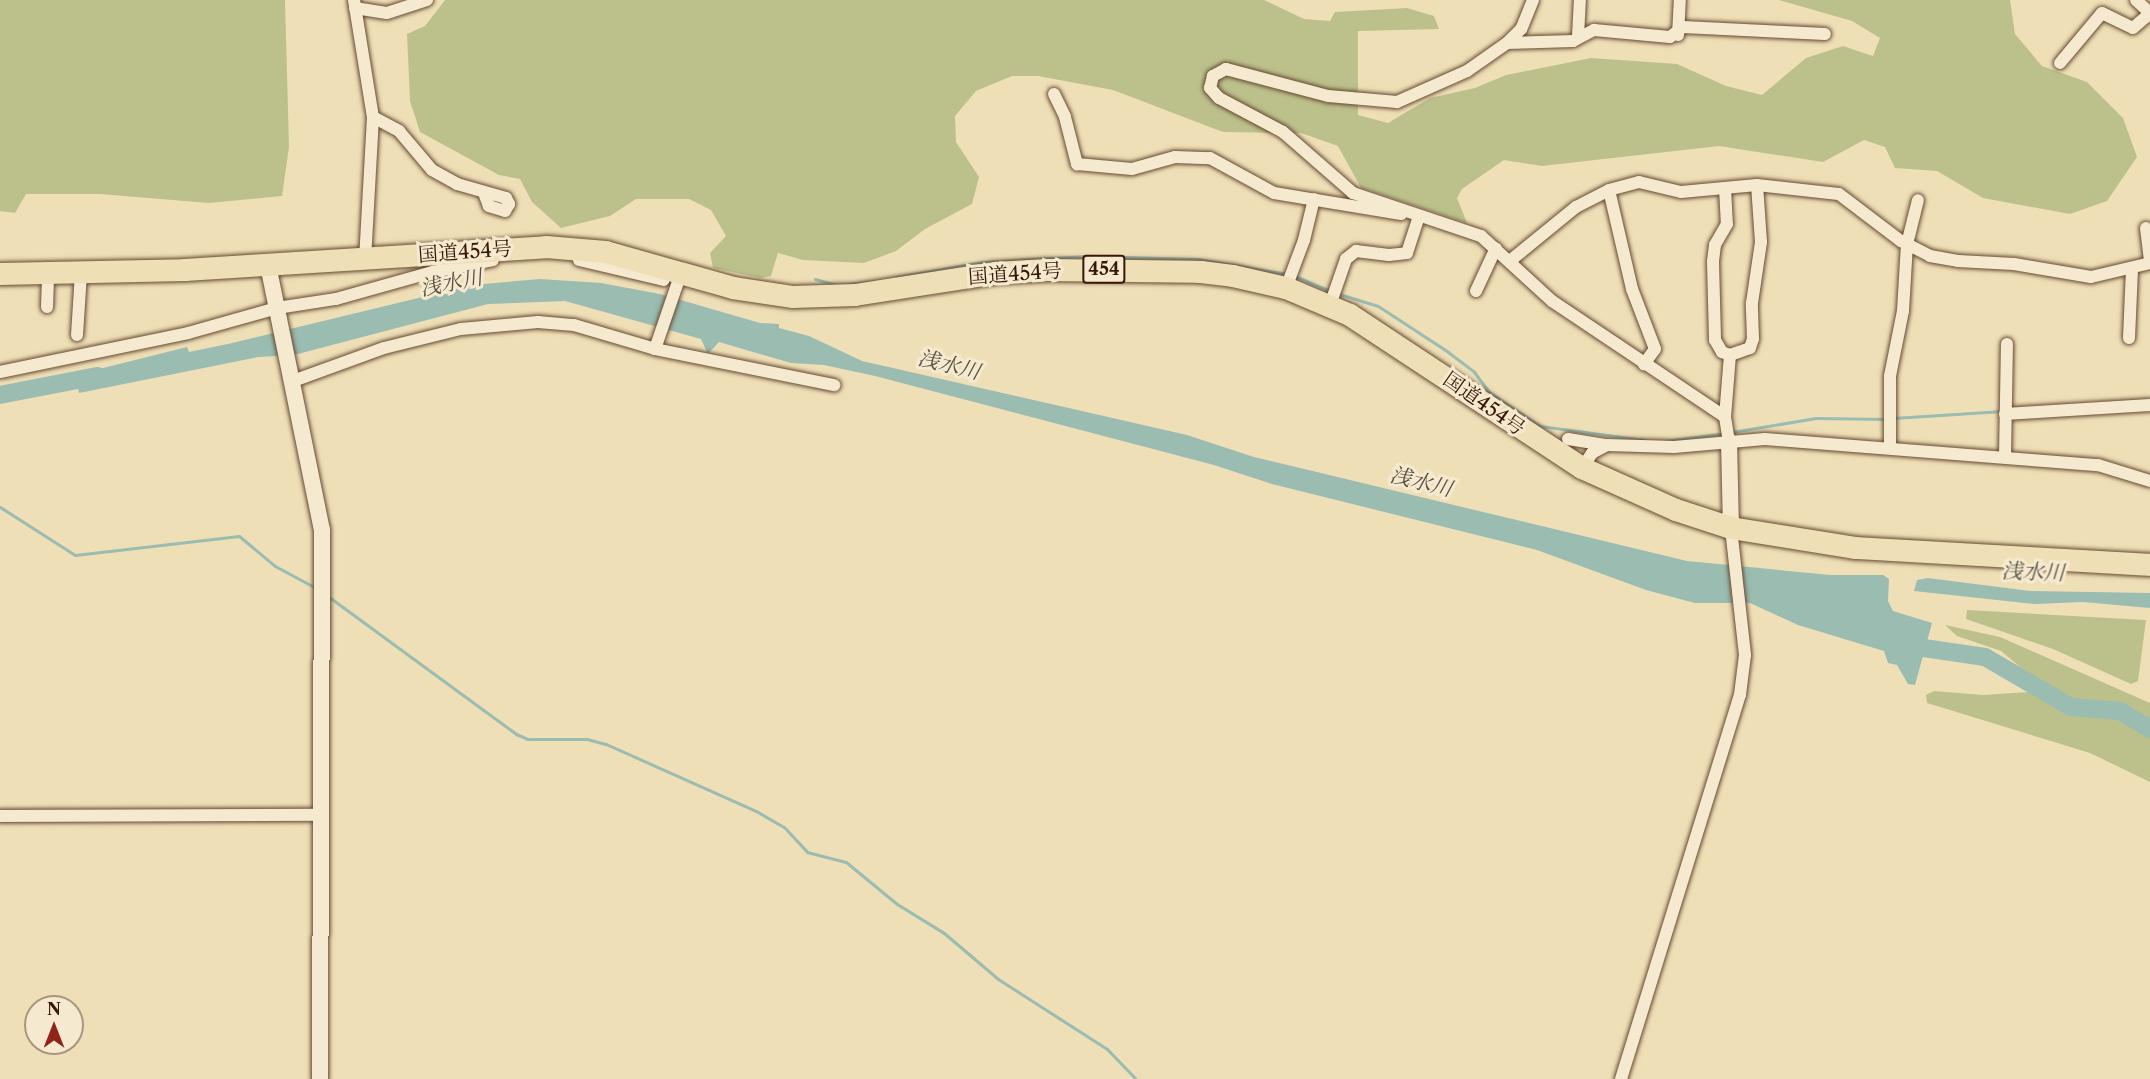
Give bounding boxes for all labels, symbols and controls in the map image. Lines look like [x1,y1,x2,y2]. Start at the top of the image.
street label: 国道454号 [417,237,513,267]
road number: 454 [1082,254,1126,284]
street label: 国道454号 [967,259,1063,289]
water label: 浅水川 [418,265,484,301]
water label: 浅水川 [915,345,983,385]
street label: 国道454号 [1439,367,1529,441]
water label: 浅水川 [1387,462,1455,502]
water label: 浅水川 [2001,558,2065,586]
north arrow [24,995,84,1055]
text: N [47,999,61,1019]

